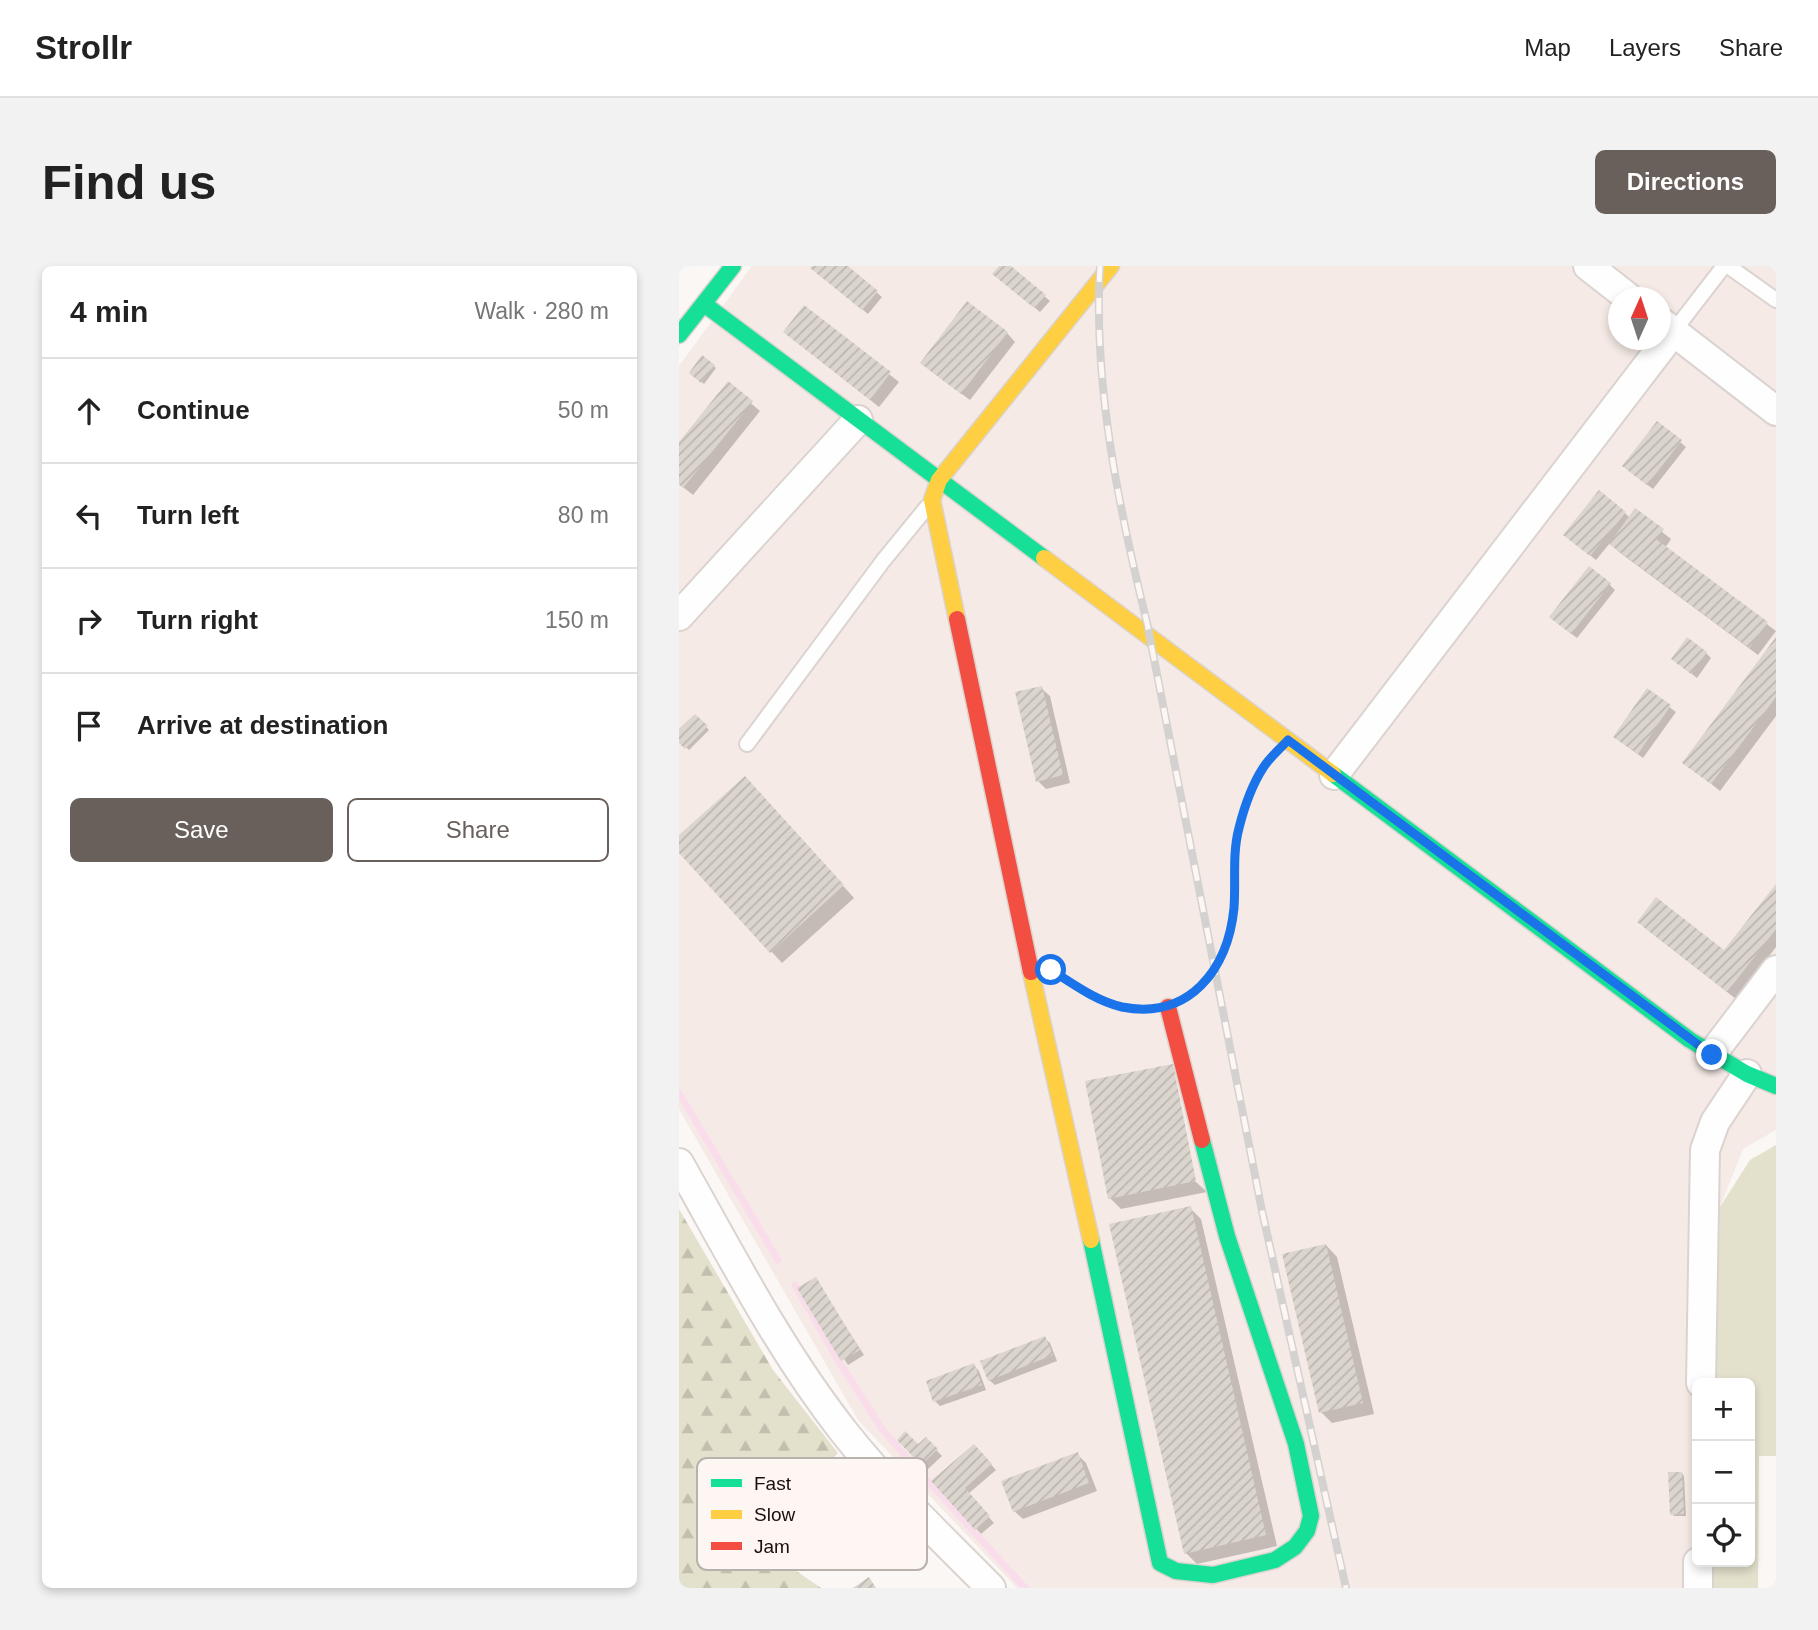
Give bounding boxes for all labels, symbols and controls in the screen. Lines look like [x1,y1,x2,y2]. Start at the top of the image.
text: Strollr [35,29,132,66]
text: Map [1524,34,1571,61]
text: Layers [1609,34,1681,61]
text: Share [1719,34,1783,61]
button: Directions [1595,150,1776,214]
text: Find us [42,155,216,209]
north arrow [1608,287,1671,350]
text: 4 min [70,295,148,328]
text: Walk · 280 m [474,298,609,324]
icon: ahead [70,392,108,430]
text: Continue [137,395,250,425]
text: 50 m [558,397,609,423]
icon: left [70,497,108,535]
text: Turn left [137,500,239,530]
text: 80 m [558,502,609,528]
icon: right [70,602,108,640]
text: Turn right [137,605,258,635]
text: 150 m [545,607,609,633]
icon: arrive [70,707,108,745]
text: Arrive at destination [137,710,388,740]
button: Save [70,798,333,862]
button: Share [347,798,609,862]
route start [1035,954,1066,985]
route end [1696,1039,1727,1070]
map controls [1692,1378,1755,1567]
button: + [1692,1378,1755,1441]
button: − [1692,1441,1755,1504]
legend [697,1458,927,1570]
text: Fast [754,1473,792,1494]
text: Slow [754,1504,795,1525]
button: locate [1692,1504,1755,1567]
text: Jam [754,1536,790,1557]

